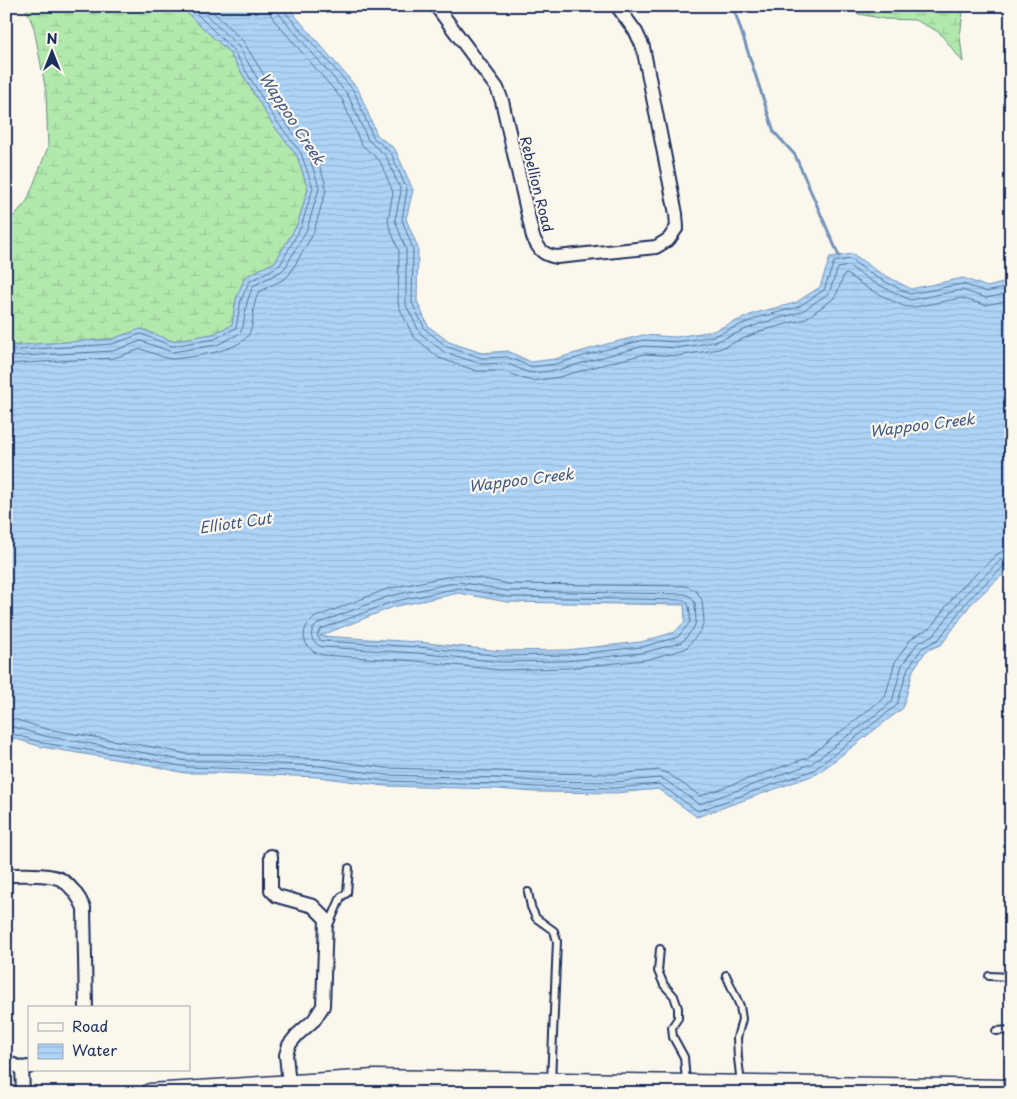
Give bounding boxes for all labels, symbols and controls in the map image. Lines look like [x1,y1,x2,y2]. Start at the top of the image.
north arrow [28,28,78,78]
text: N [46,28,58,49]
water label: Wappoo Creek [255,68,332,169]
street label: Rebellion Road [515,134,559,234]
water label: Wappoo Creek [868,406,977,442]
water label: Wappoo Creek [467,461,576,497]
water label: Elliott Cut [197,505,274,538]
legend [28,1006,190,1072]
text: Road [72,1014,108,1037]
text: Water [72,1038,117,1061]

